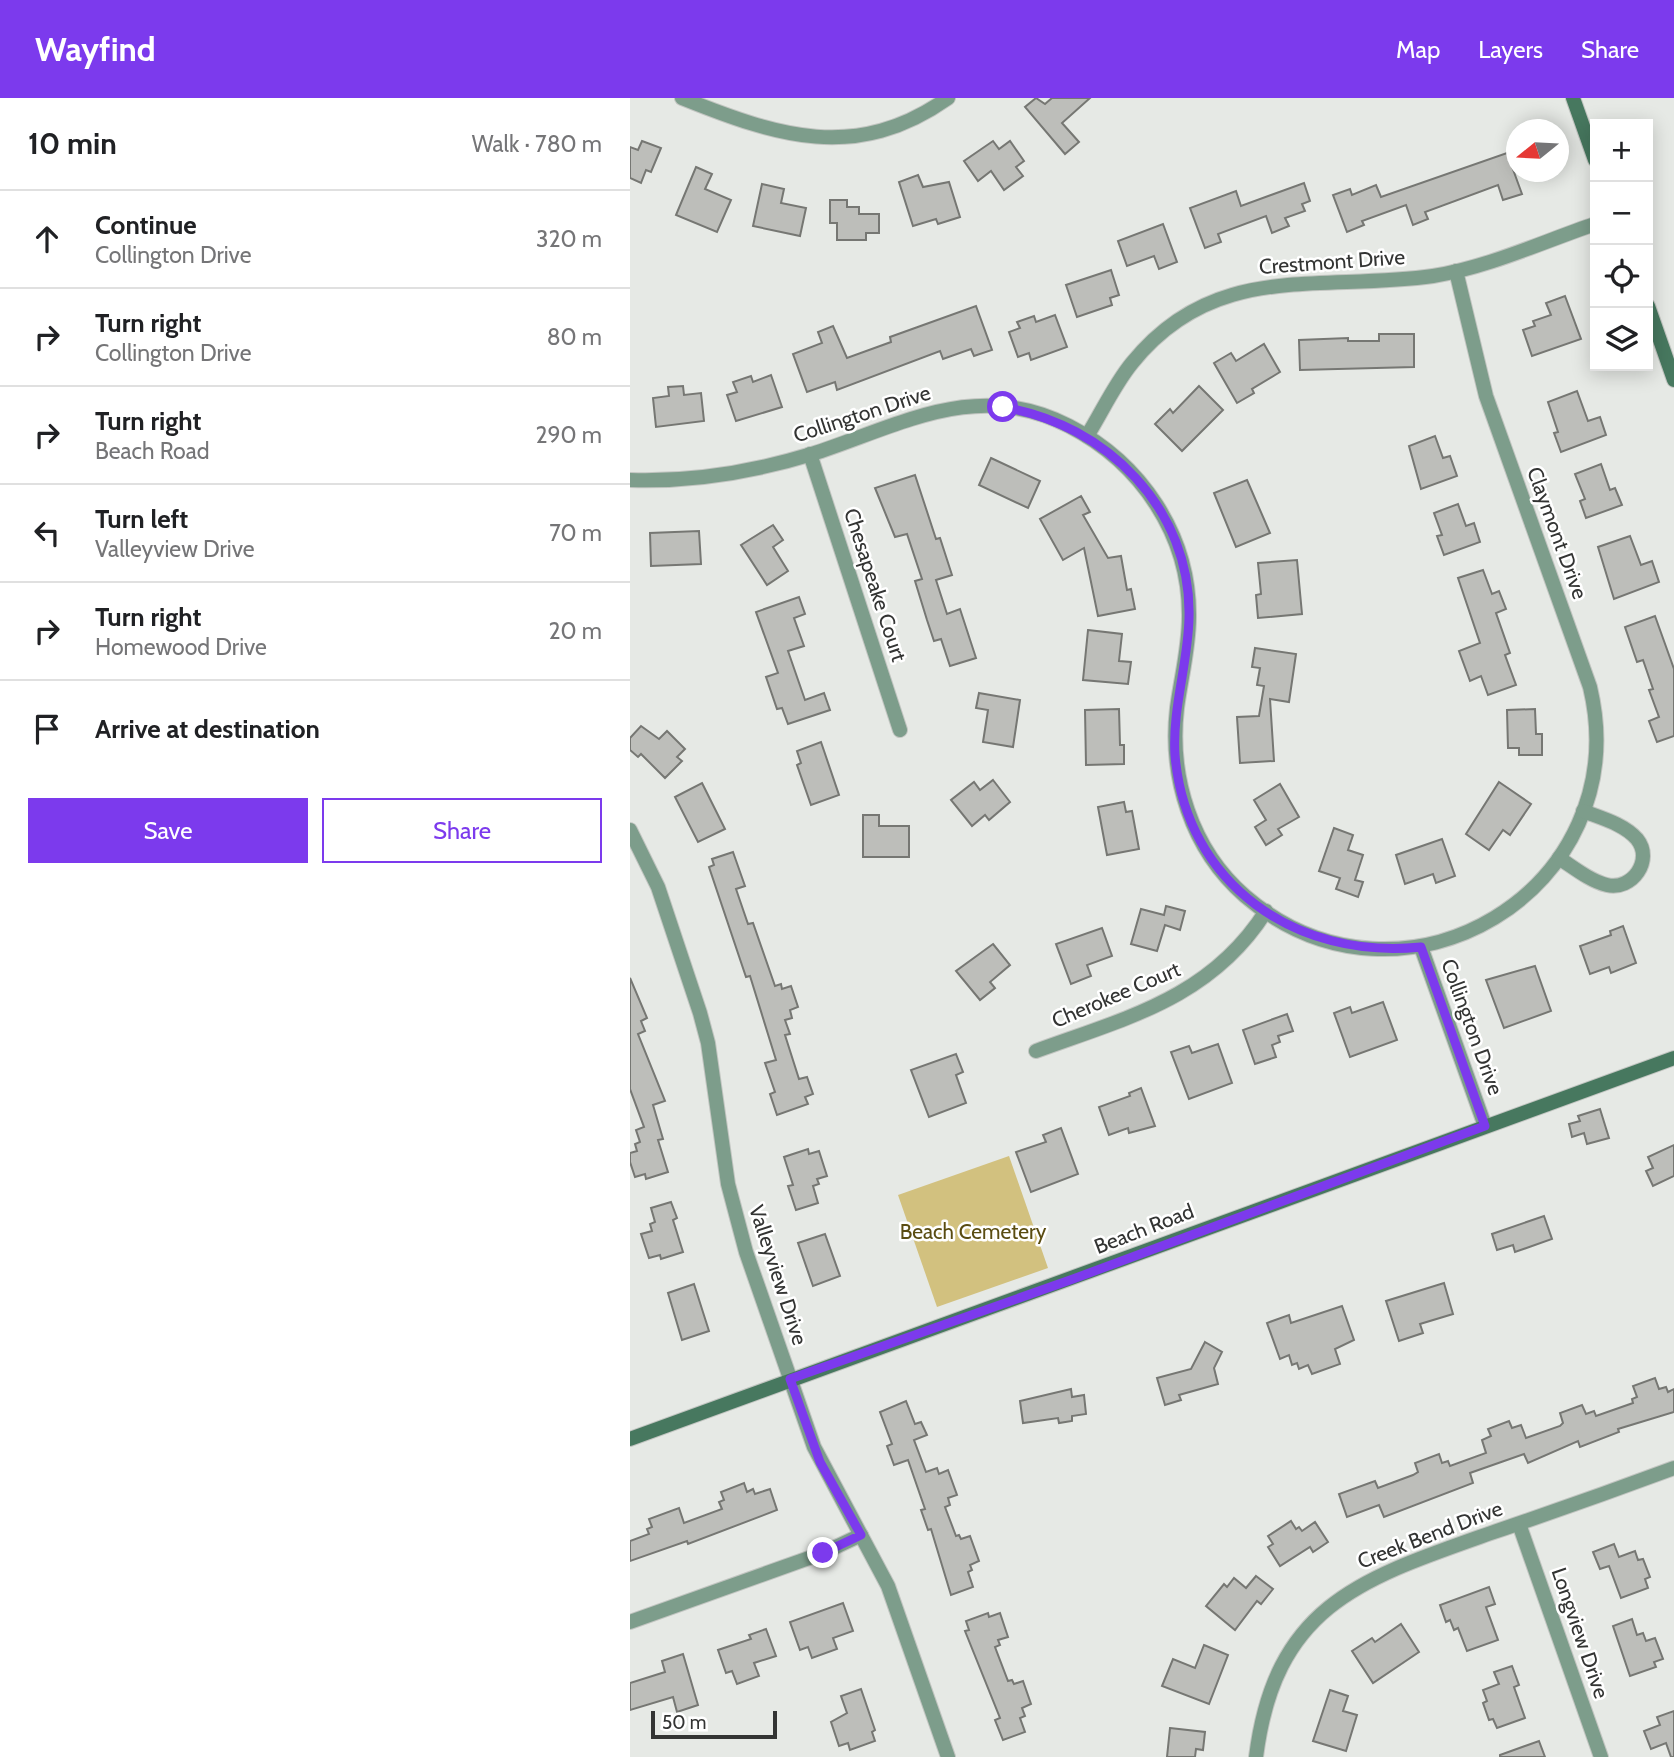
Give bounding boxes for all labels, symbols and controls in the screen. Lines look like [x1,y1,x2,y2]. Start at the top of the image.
text: Wayfind [35,29,156,69]
text: Map [1396,35,1440,64]
text: Layers [1478,35,1543,64]
text: Share [1581,35,1639,64]
north arrow [1506,119,1569,182]
map controls [1590,119,1653,371]
button: + [1590,119,1653,182]
text: 10 min [28,125,117,162]
text: Walk · 780 m [472,130,602,158]
button: − [1590,182,1653,245]
text: Continue [95,209,197,241]
icon: ahead [28,220,66,258]
text: 320 m [536,225,602,253]
text: Collington Drive [95,241,251,269]
street label: Crestmont Drive [1258,244,1406,279]
button: locate [1590,245,1653,308]
text: Turn right [95,307,201,339]
button: layers [1590,308,1653,371]
icon: right [28,318,66,356]
text: 80 m [547,323,602,351]
text: Collington Drive [95,339,251,367]
street label: Collington Drive [790,379,934,447]
route start [987,391,1018,422]
text: Turn right [95,405,201,437]
icon: right [28,416,66,454]
text: 290 m [535,421,602,449]
text: Beach Road [95,437,210,465]
street label: Claymont Drive [1522,463,1593,602]
text: Turn left [95,503,188,535]
street label: Chesapeake Court [839,505,912,665]
icon: left [28,514,66,552]
text: 70 m [549,519,602,547]
text: Valleyview Drive [95,535,255,563]
text: Turn right [95,601,201,633]
icon: right [28,612,66,650]
text: 20 m [549,617,602,645]
text: Homewood Drive [95,633,267,661]
icon: arrive [28,710,66,748]
text: Arrive at destination [95,713,320,745]
button: Save [28,798,308,863]
button: Share [322,798,602,863]
street label: Collington Drive [1436,955,1509,1098]
street label: Cherokee Court [1048,956,1184,1033]
street label: Beach Road [1091,1198,1197,1259]
street label: Valleyview Drive [744,1202,813,1348]
park label: Beach Cemetery [900,1219,1047,1244]
street label: Creek Bend Drive [1354,1495,1506,1574]
route end [807,1537,838,1568]
street label: Longview Drive [1546,1564,1615,1702]
scale bar [651,1708,777,1740]
text: 50 m [662,1711,706,1734]

